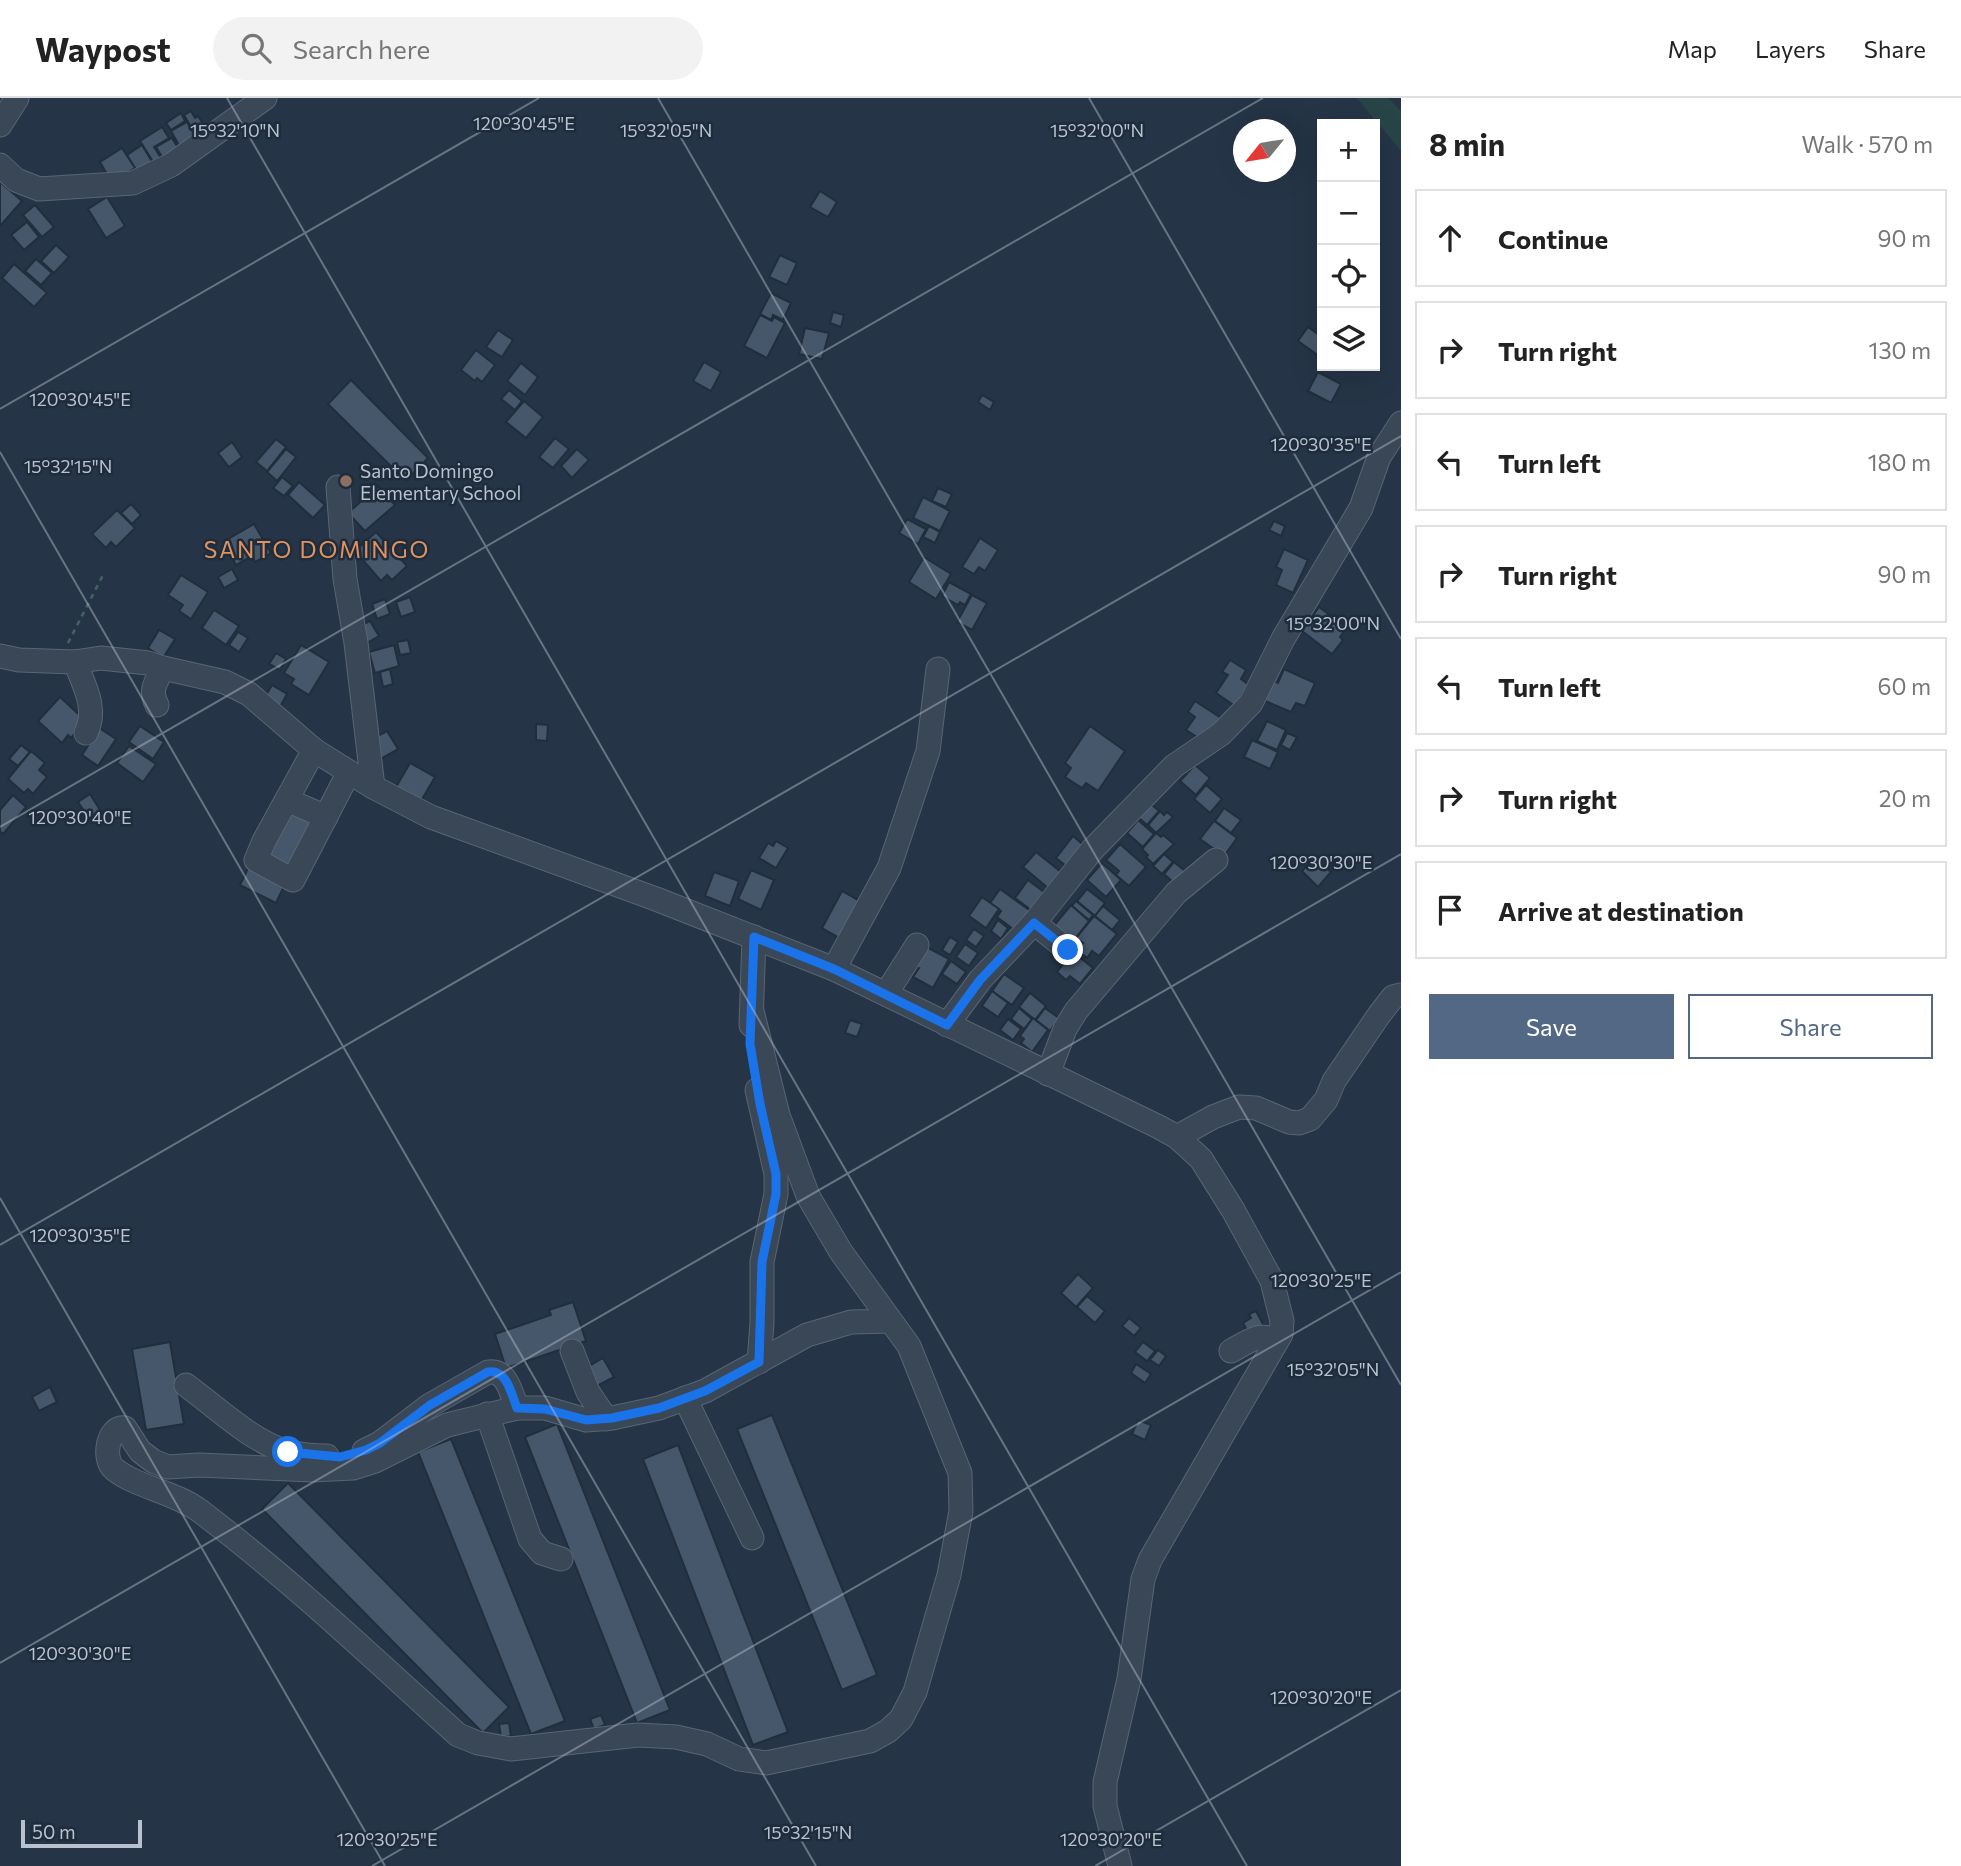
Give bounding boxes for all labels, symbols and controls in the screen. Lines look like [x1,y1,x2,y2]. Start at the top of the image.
search box [213,17,703,80]
text: Waypost [35,28,171,69]
icon: search [237,29,275,67]
text: Search here [293,33,430,64]
text: Map [1668,34,1717,63]
text: Layers [1755,34,1826,63]
text: Share [1864,34,1926,63]
text: 120°30'45"E [473,112,575,134]
text: 15°32'10"N [190,119,280,141]
text: 15°32'05"N [620,119,712,141]
text: 15°32'00"N [1050,119,1144,141]
north arrow [1233,119,1296,182]
map controls [1317,119,1380,371]
button: + [1317,119,1380,182]
text: 8 min [1429,125,1505,162]
text: Walk · 570 m [1801,130,1933,158]
button: − [1317,182,1380,245]
icon: ahead [1431,219,1469,257]
text: Continue [1498,223,1608,254]
text: 90 m [1878,224,1931,252]
button: locate [1317,245,1380,308]
button: layers [1317,308,1380,371]
icon: right [1431,331,1469,369]
text: Turn right [1498,335,1617,366]
text: 130 m [1869,336,1931,364]
text: 120°30'45"E [29,388,131,410]
text: 120°30'35"E [1270,433,1372,455]
icon: left [1431,443,1469,481]
text: Turn left [1498,447,1601,478]
text: 180 m [1868,448,1931,476]
text: 15°32'15"N [24,455,112,477]
place label: Santo Domingo Elementary School [360,459,521,504]
marker: Santo Domingo Elementary School [338,473,354,489]
district label: SANTO DOMINGO [204,535,430,563]
icon: right [1431,555,1469,593]
text: Turn right [1498,559,1617,590]
text: 90 m [1878,560,1931,588]
text: 15°32'00"N [1286,612,1380,634]
icon: left [1431,667,1469,705]
text: Turn left [1498,671,1601,702]
text: 60 m [1878,672,1931,700]
icon: right [1431,779,1469,817]
text: Turn right [1498,783,1617,814]
text: 20 m [1879,784,1931,812]
text: 120°30'40"E [28,806,132,828]
text: 120°30'30"E [1270,851,1372,873]
icon: arrive [1431,891,1469,929]
text: Arrive at destination [1498,895,1744,926]
route end [1052,934,1083,965]
button: Save [1429,994,1674,1059]
button: Share [1688,994,1933,1059]
text: 120°30'35"E [29,1224,131,1246]
text: 120°30'25"E [1270,1269,1372,1291]
text: 15°32'05"N [1287,1358,1379,1380]
route start [272,1436,303,1467]
text: 120°30'30"E [29,1642,131,1664]
text: 120°30'20"E [1270,1686,1372,1708]
scale bar [21,1817,142,1849]
text: 50 m [32,1820,76,1843]
text: 15°32'15"N [764,1821,852,1843]
text: 120°30'25"E [336,1828,438,1850]
text: 120°30'20"E [1060,1828,1162,1850]

